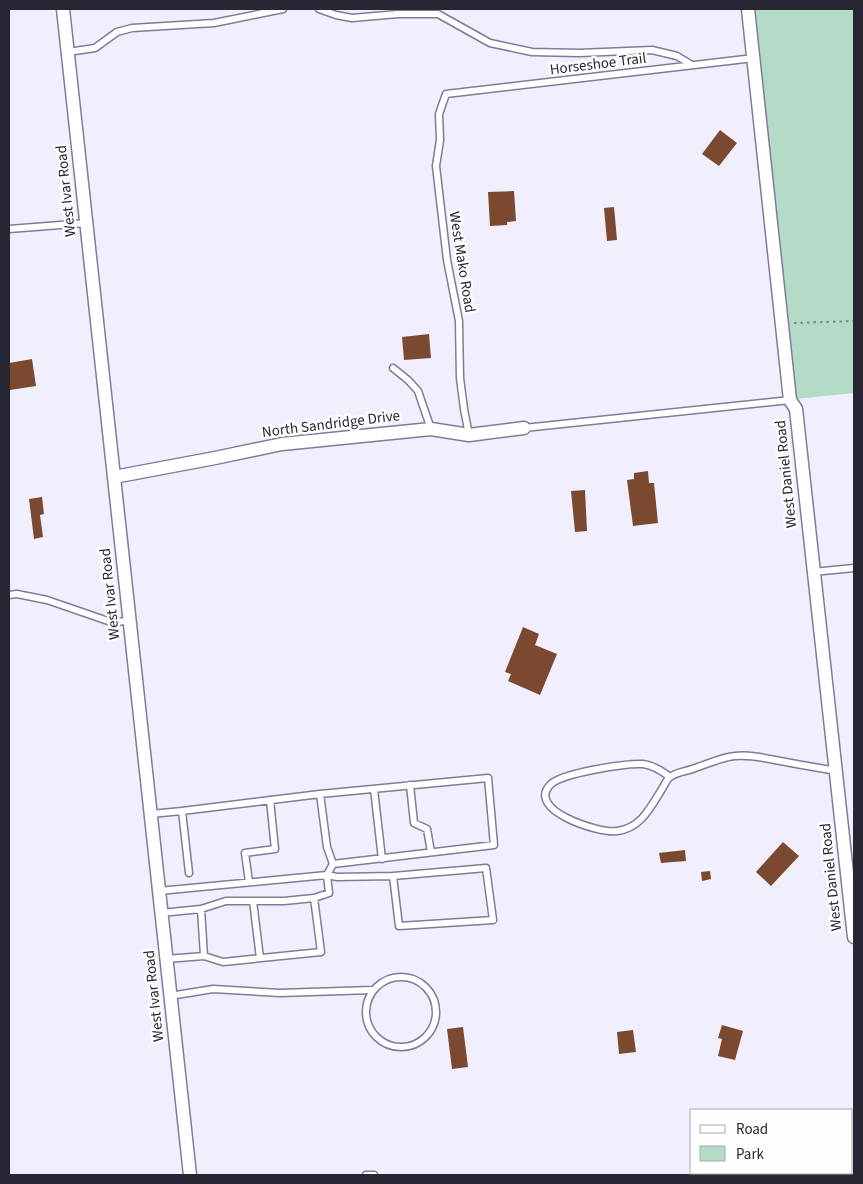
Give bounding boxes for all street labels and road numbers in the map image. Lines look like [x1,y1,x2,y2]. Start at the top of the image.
street label: Horseshoe Trail [549,48,648,80]
street label: West Ivar Road [51,144,81,238]
street label: West Mako Road [444,210,480,314]
street label: North Sandridge Drive [261,405,401,443]
street label: West Daniel Road [770,419,802,529]
street label: West Ivar Road [95,547,125,641]
street label: West Daniel Road [815,822,847,932]
street label: West Ivar Road [139,949,169,1043]

